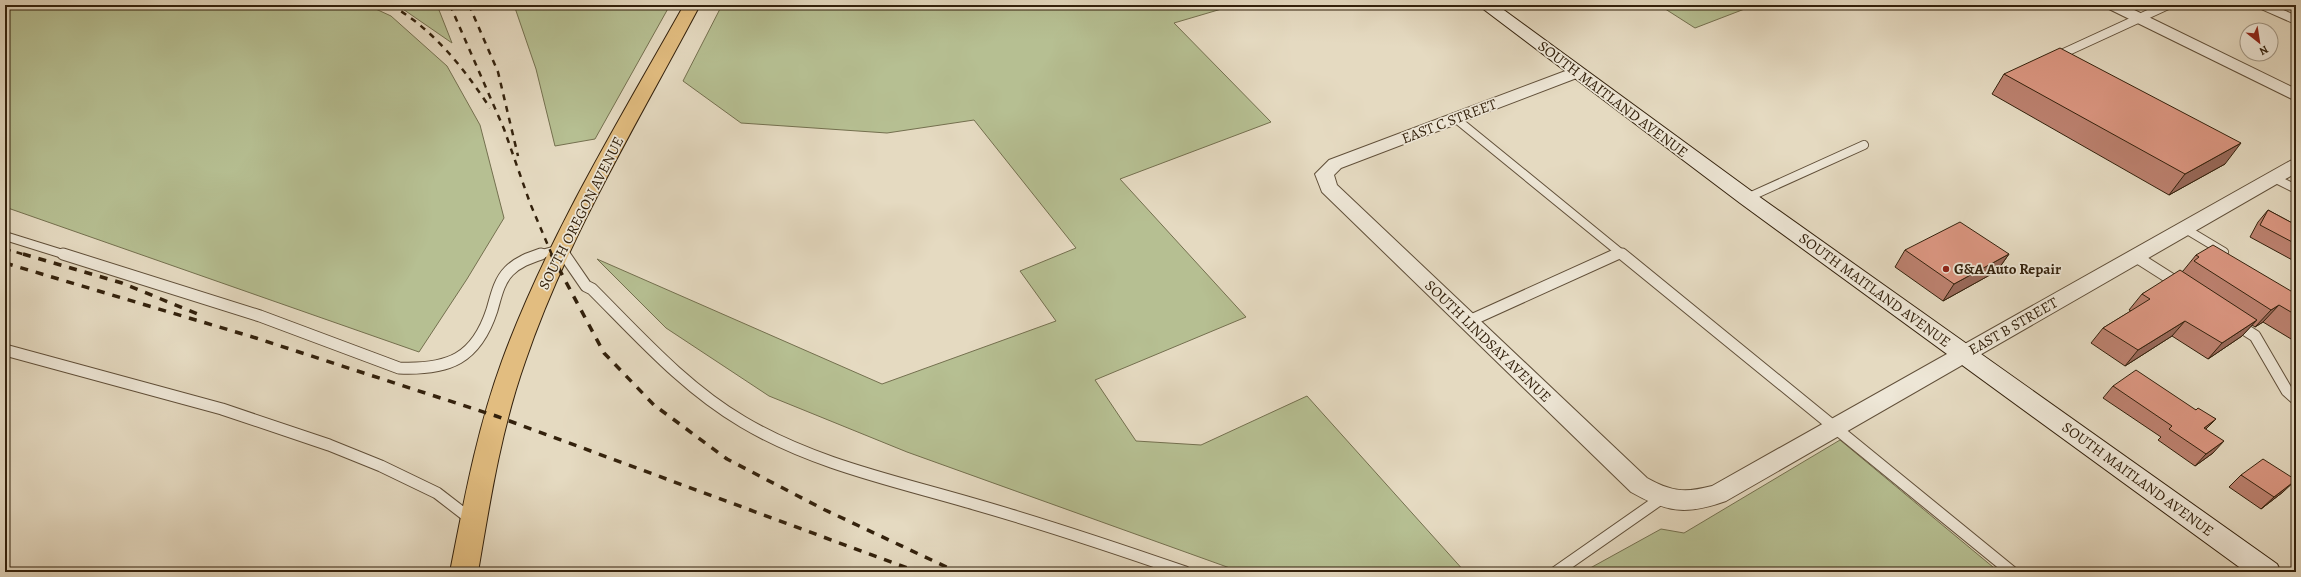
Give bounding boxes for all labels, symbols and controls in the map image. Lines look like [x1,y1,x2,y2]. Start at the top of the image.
north arrow [2239,22,2279,62]
street label: SOUTH MAITLAND AVENUE [1534,36,1692,162]
text: N [2257,42,2271,59]
street label: EAST C STREET [1399,93,1500,148]
street label: SOUTH OREGON AVENUE [534,133,628,293]
street label: SOUTH MAITLAND AVENUE [1795,228,1955,352]
place label: G&A Auto Repair [1954,259,2061,279]
marker: G&A Auto Repair [1941,264,1951,274]
street label: SOUTH LINDSAY AVENUE [1421,275,1555,407]
street label: EAST B STREET [1965,292,2062,360]
street label: SOUTH MAITLAND AVENUE [2058,417,2218,541]

